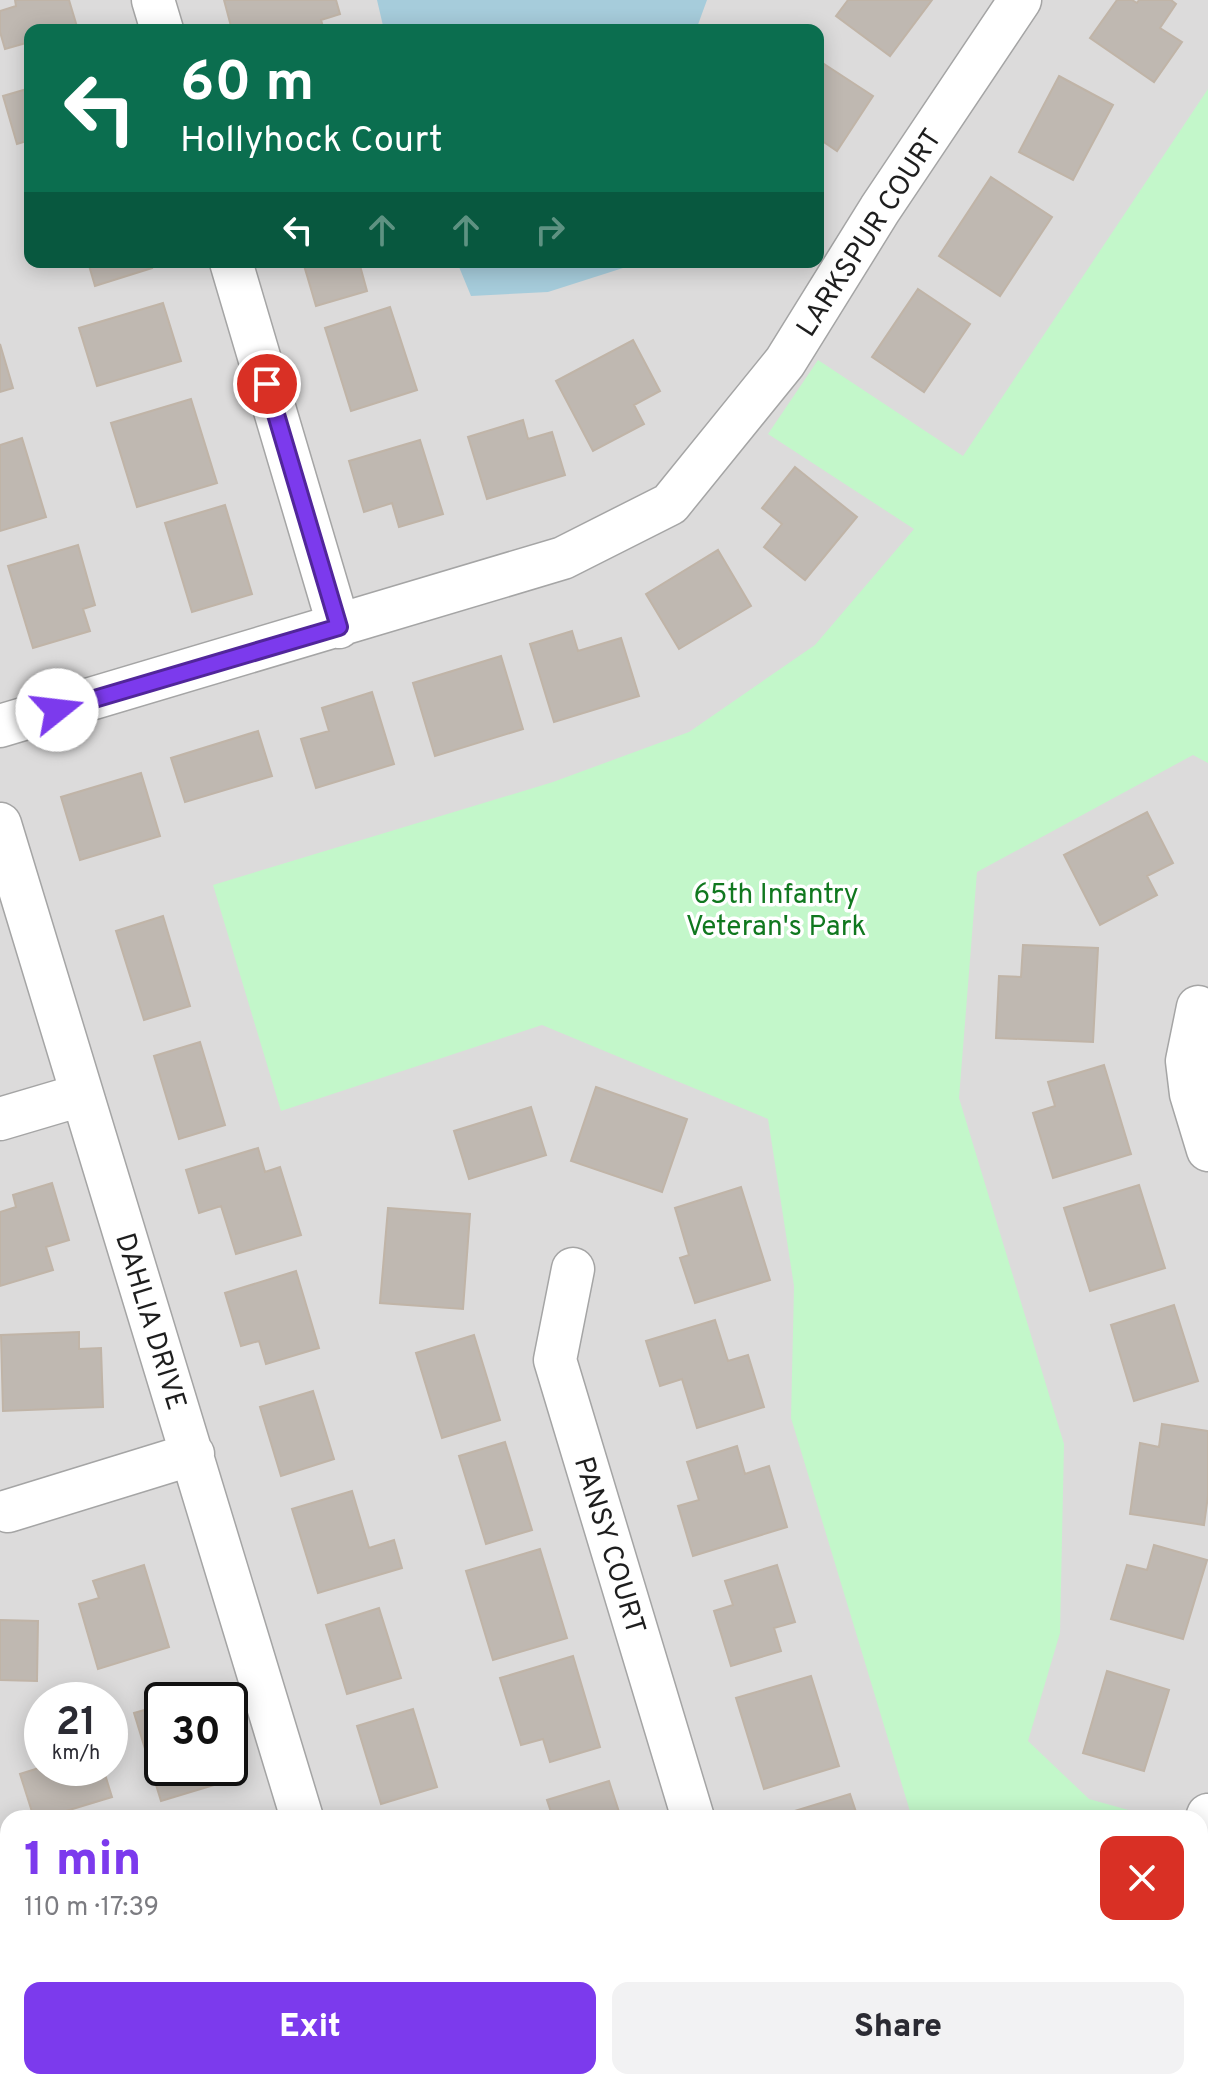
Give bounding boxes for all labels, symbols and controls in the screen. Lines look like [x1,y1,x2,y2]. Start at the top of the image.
text: 60 m [180,50,314,120]
icon: left [48,56,152,160]
text: Hollyhock Court [180,119,443,165]
street label: LARKSPUR COURT [790,123,951,345]
icon: left [276,208,320,252]
icon: ahead [360,208,404,252]
icon: ahead [444,208,488,252]
icon: right [528,208,572,252]
pin [233,350,301,418]
icon: arrive [245,362,289,406]
position arrow [15,668,99,752]
park label: 65th Infantry Veteran's Park [686,878,866,946]
street label: DAHLIA DRIVE [105,1229,193,1415]
street label: PANSY COURT [564,1453,652,1639]
speed limit sign: 30 [144,1682,248,1786]
text: 21 [56,1699,96,1749]
text: km/h [52,1741,100,1767]
text: 1 min [24,1832,141,1892]
button: close [1100,1836,1184,1920]
text: 110 m · 17:39 [24,1892,159,1925]
button: Exit [24,1982,596,2074]
button: Share [612,1982,1184,2074]

